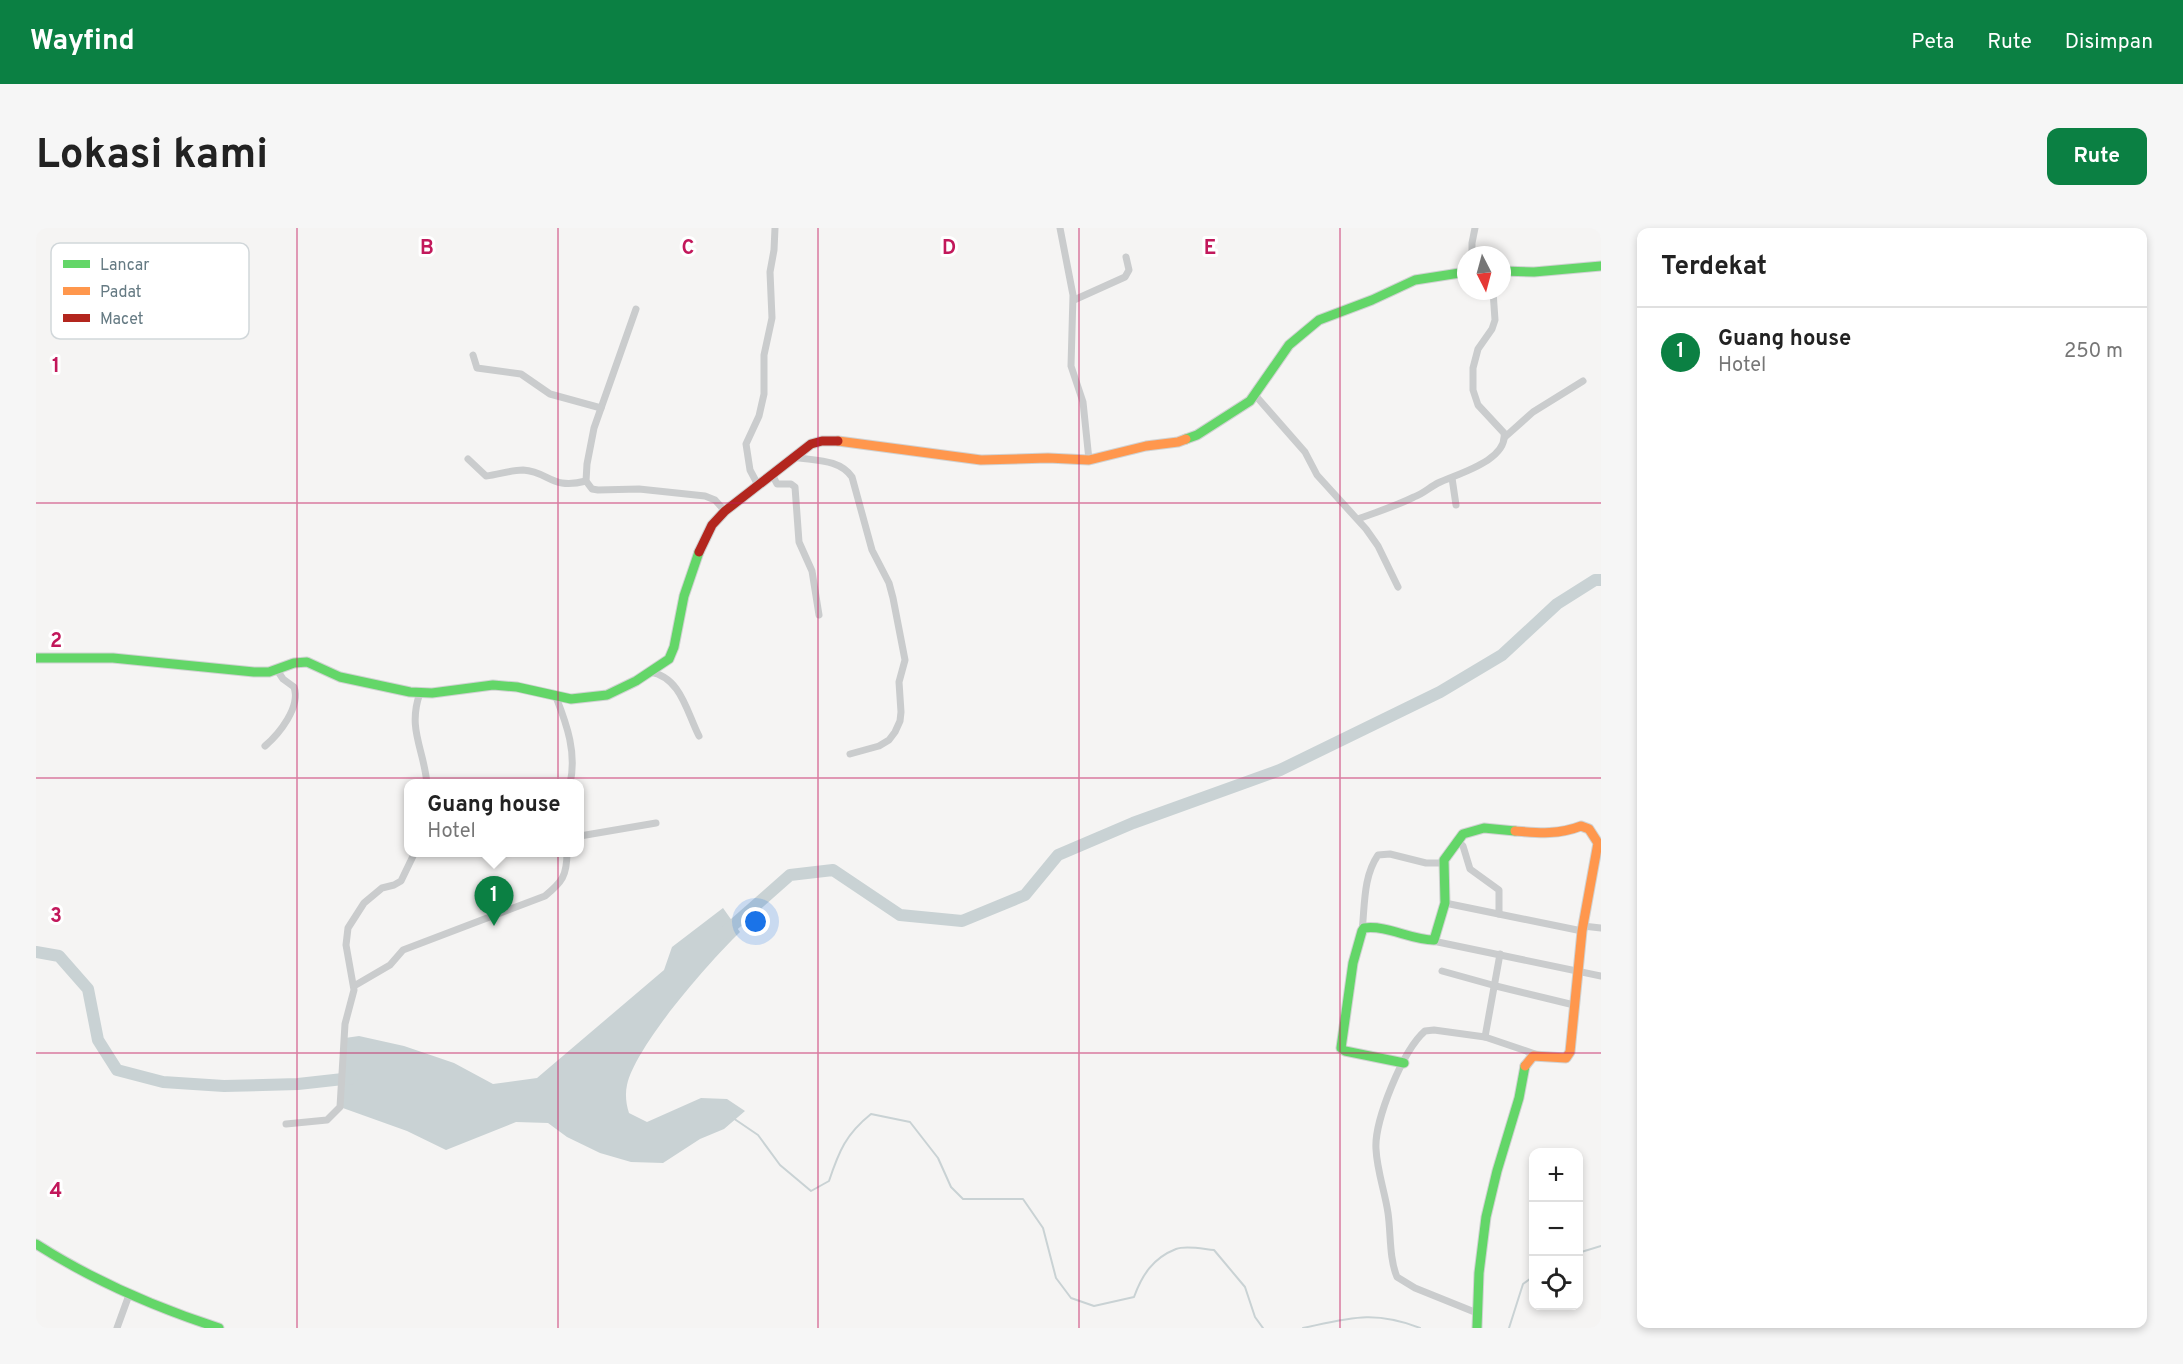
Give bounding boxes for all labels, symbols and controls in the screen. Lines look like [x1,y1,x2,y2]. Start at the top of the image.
text: Wayfind [30,24,135,60]
text: Peta [1911,29,1954,56]
text: Rute [1987,29,2032,56]
text: Disimpan [2065,29,2153,56]
button: Rute [2047,128,2147,185]
text: Lokasi kami [36,130,268,183]
text: B [420,236,434,262]
text: C [682,236,694,262]
text: D [942,236,956,262]
text: E [1204,236,1216,262]
legend [51,243,249,339]
north arrow [1457,246,1511,300]
text: Terdekat [1661,251,1767,284]
text: Lancar [100,256,150,276]
text: Padat [100,283,142,303]
text: Macet [100,310,144,330]
text: Guang house [1718,326,1851,353]
text: 1 [1677,339,1685,365]
text: 250 m [2064,339,2123,365]
text: Hotel [1718,353,1766,379]
text: 1 [52,354,60,380]
text: 2 [50,629,62,655]
popup [404,779,584,857]
text: Guang house [427,792,561,819]
text: Hotel [427,819,476,845]
pin: 1 [474,876,514,926]
text: 3 [50,904,62,930]
your location [741,907,770,936]
map controls [1529,1148,1583,1310]
button: + [1529,1148,1583,1202]
text: 4 [50,1179,62,1205]
button: − [1529,1202,1583,1256]
button: locate [1529,1256,1583,1310]

